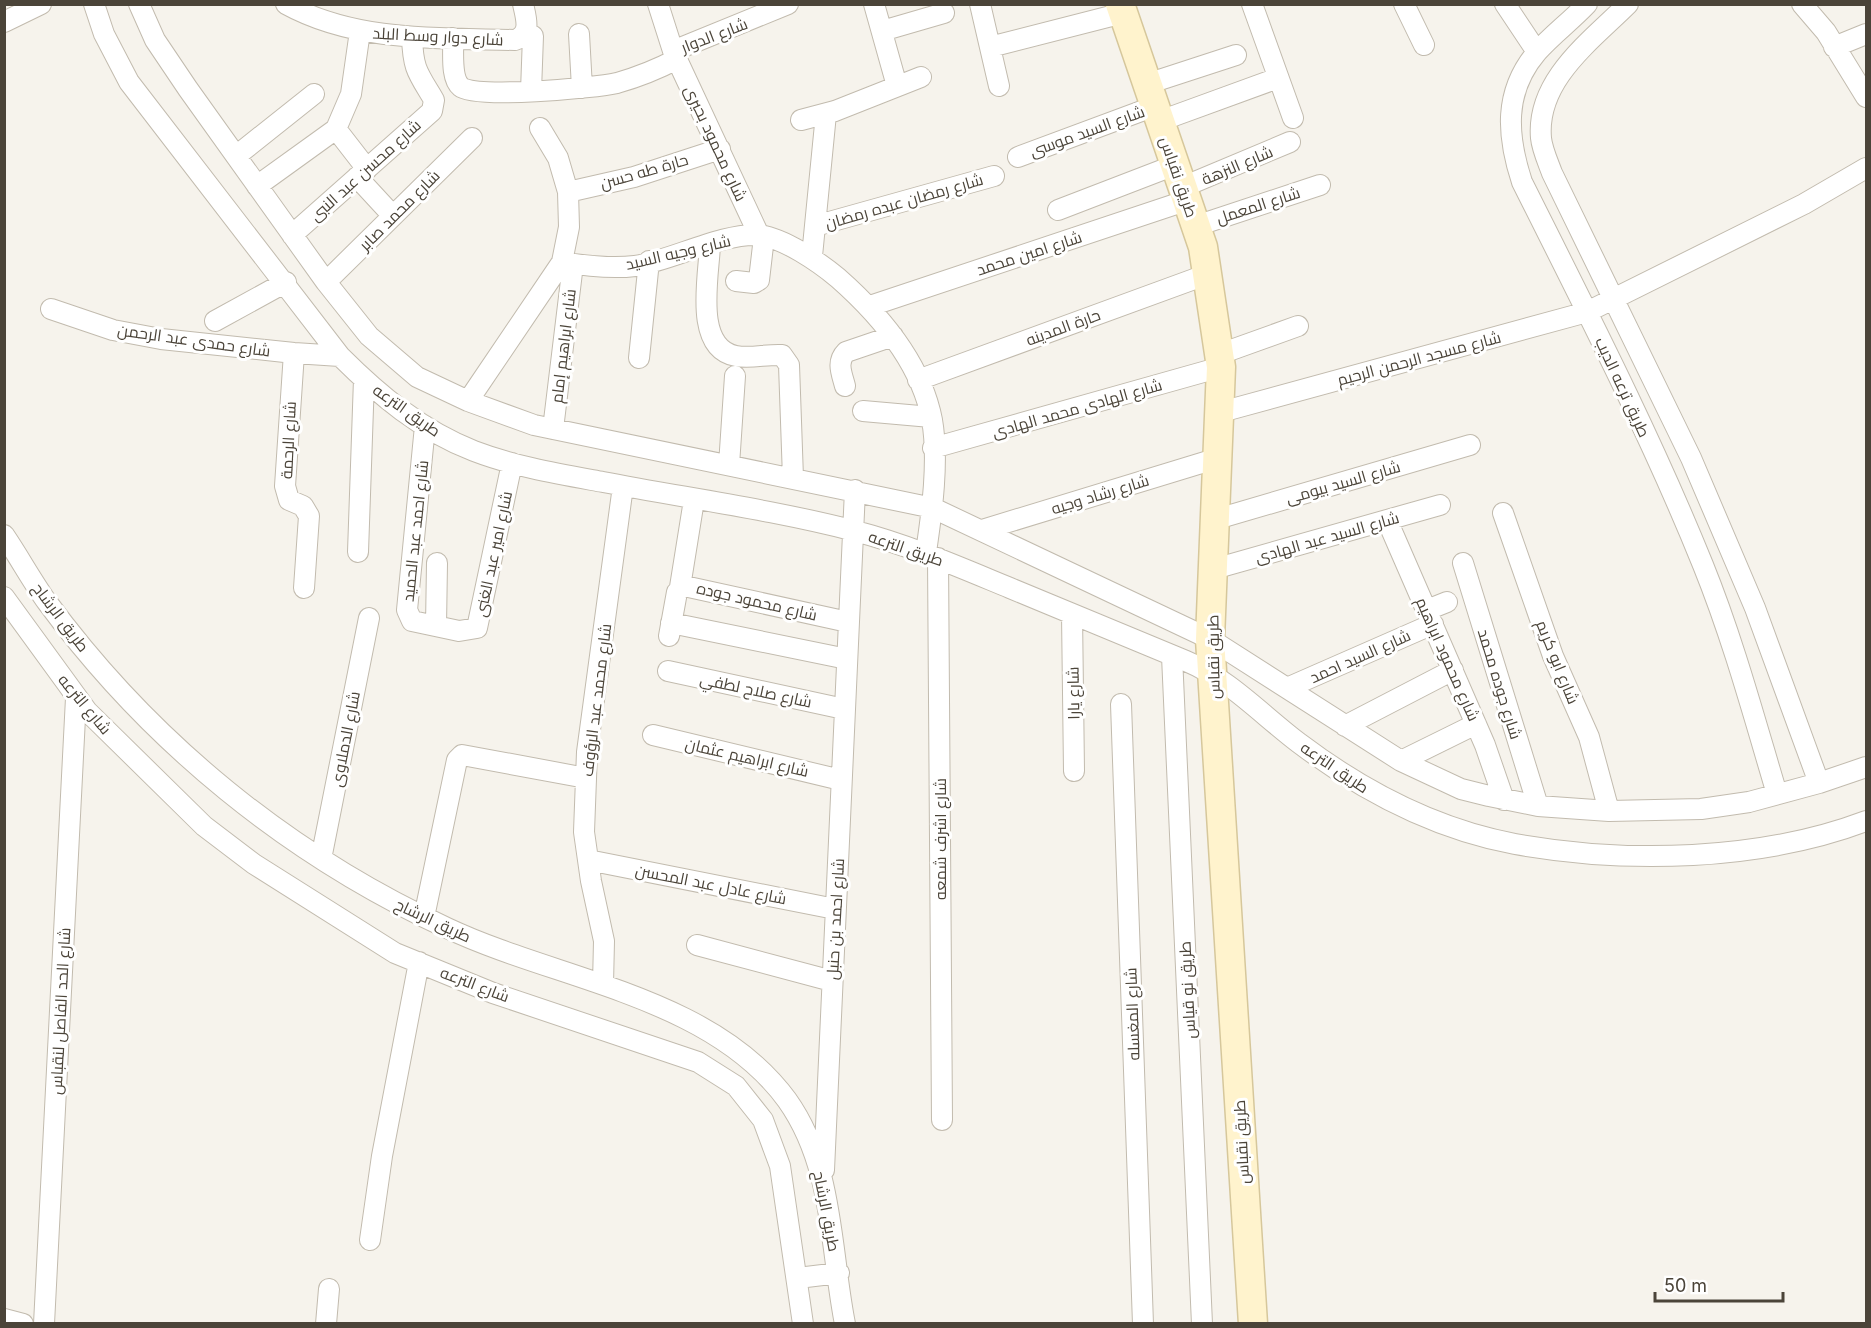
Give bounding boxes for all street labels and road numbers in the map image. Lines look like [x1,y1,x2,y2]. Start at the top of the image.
street label: شارع الدوار [677,13,751,59]
street label: شارع دوار وسط البلد [372,23,504,51]
street label: شارع محمود بحيرى [679,82,752,205]
street label: شارع السيد موسى [1027,101,1148,163]
street label: شارع محسن عبد النبى [305,115,426,227]
street label: طريق نقباس [1155,134,1202,220]
street label: شارع النزهة [1198,141,1277,191]
street label: حارة طه حسن [598,149,691,194]
street label: شارع محمد صابر [354,165,445,257]
street label: شارع رمضان عبده رمضان [823,169,986,235]
street label: شارع المعمل [1213,182,1303,230]
street label: شارع امين محمد [974,227,1085,281]
street label: شارع وجيه السيد [623,230,733,276]
street label: شارع ابراهيم إمام [546,288,582,405]
street label: حارة المدينه [1023,304,1103,350]
street label: شارع حمدى عبد الرحمن [116,319,272,363]
street label: شارع مسجد الرحمن الرحيم [1335,327,1504,391]
street label: طريق ترعه الديب [1590,334,1655,441]
street label: شارع الهادى محمد الهادى [990,374,1165,444]
street label: طريق الترعه [369,379,445,441]
street label: شارع الرحمة [276,401,302,480]
street label: شارع السيد بيومى [1283,456,1403,510]
street label: شارع احمد عبد الحميد [398,459,434,603]
street label: شارع رشاد وجيه [1049,470,1152,520]
street label: شارع امير عبد الغنى [470,489,518,619]
street label: شارع السيد عبد الهادى [1253,507,1402,569]
street label: طريق الترعه [866,526,946,571]
street label: شارع محمود جوده [694,577,819,627]
street label: طريق الرشاح [27,578,94,657]
street label: شارع محمود ابراهيم [1410,594,1484,725]
street label: طريق نقباس [1202,615,1225,699]
street label: شارع ابو كريم [1530,617,1584,708]
street label: شارع محمد عبد الرؤوف [577,622,617,778]
street label: شارع السيد احمد [1306,625,1414,689]
street label: شارع جوده محمد [1472,626,1526,742]
street label: شارع يارا [1063,666,1085,720]
street label: شارع صلاح لطفي [697,668,814,716]
street label: شارع الترعه [53,670,116,739]
street label: شارع الدملاوى [326,690,366,789]
street label: شارع ابراهيم عثمان [683,733,811,783]
street label: طريق الترعه [1297,737,1373,798]
street label: شارع اشرف شمعه [930,778,952,900]
street label: شارع احمد بن حنبل [822,858,850,981]
street label: شارع عادل عبد المحسن [633,860,788,910]
street label: طريق الرشاح [391,894,474,948]
street label: شارع الحد الفاصل لنقباس [46,927,76,1095]
street label: طريق نو قياس [1174,941,1201,1039]
street label: شارع الترعه [437,962,512,1008]
street label: شارع المغسله [1120,967,1146,1061]
street label: طريق نقباس [1229,1099,1254,1185]
street label: طريق الرشاح [807,1169,845,1253]

